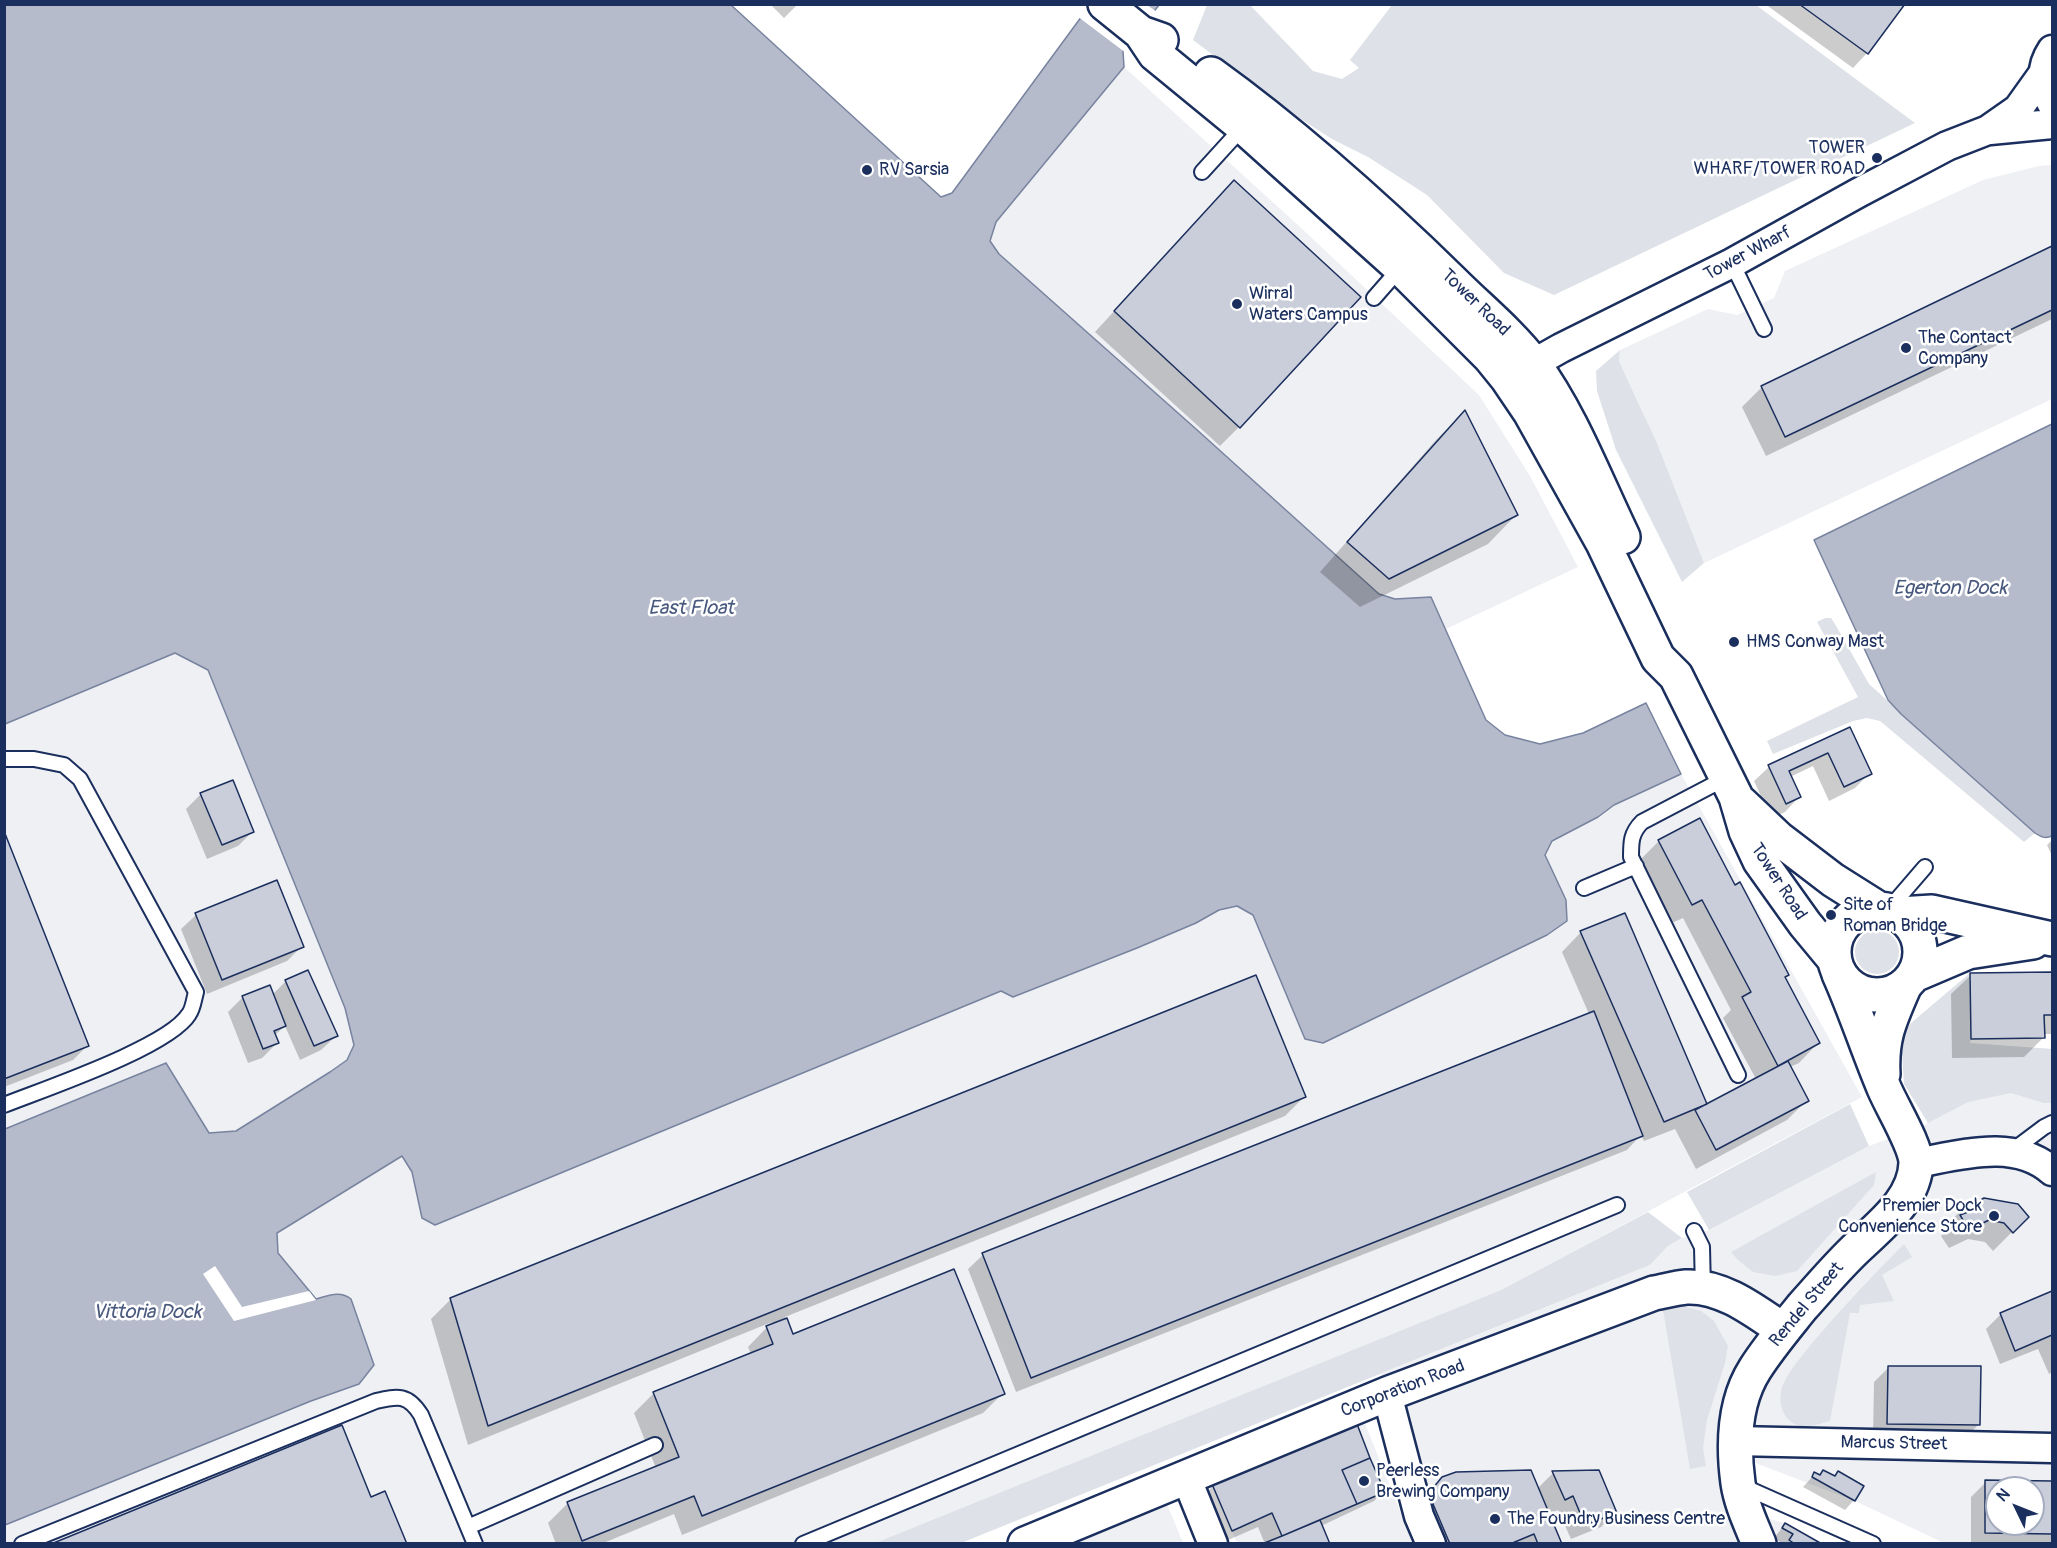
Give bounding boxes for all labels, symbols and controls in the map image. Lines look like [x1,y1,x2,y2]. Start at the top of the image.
place label: TOWER WHARF/TOWER ROAD [1694,137,1865,180]
marker: TOWER WHARF/TOWER ROAD [1870,151,1884,165]
place label: RV Sarsia [879,159,949,181]
marker: RV Sarsia [860,163,874,177]
street label: Tower Wharf [1701,222,1795,286]
street label: Tower Road [1436,265,1514,341]
place label: Wirral Waters Campus [1249,283,1368,326]
marker: Wirral Waters Campus [1230,297,1244,311]
place label: The Contact Company [1918,327,2012,370]
marker: The Contact Company [1899,341,1913,355]
water label: Egerton Dock [1893,577,2007,601]
water label: East Float [648,597,734,621]
place label: HMS Conway Mast [1746,631,1884,653]
marker: HMS Conway Mast [1727,635,1741,649]
street label: Tower Road [1745,840,1811,924]
place label: Site of Roman Bridge [1843,894,1947,936]
marker: Site of Roman Bridge [1824,908,1838,922]
place label: Premier Dock Convenience Store [1838,1195,1982,1238]
marker: Premier Dock Convenience Store [1987,1209,2001,1223]
street label: Rendel Street [1765,1258,1849,1352]
water label: Vittoria Dock [93,1301,201,1325]
street label: Corporation Road [1338,1355,1468,1423]
street label: Marcus Street [1840,1432,1948,1456]
place label: Peerless Brewing Company [1376,1460,1510,1502]
marker: Peerless Brewing Company [1357,1474,1371,1488]
north arrow [1985,1476,2045,1536]
text: N [1992,1484,2014,1506]
place label: The Foundry Business Centre [1507,1508,1725,1530]
marker: The Foundry Business Centre [1488,1512,1502,1526]

